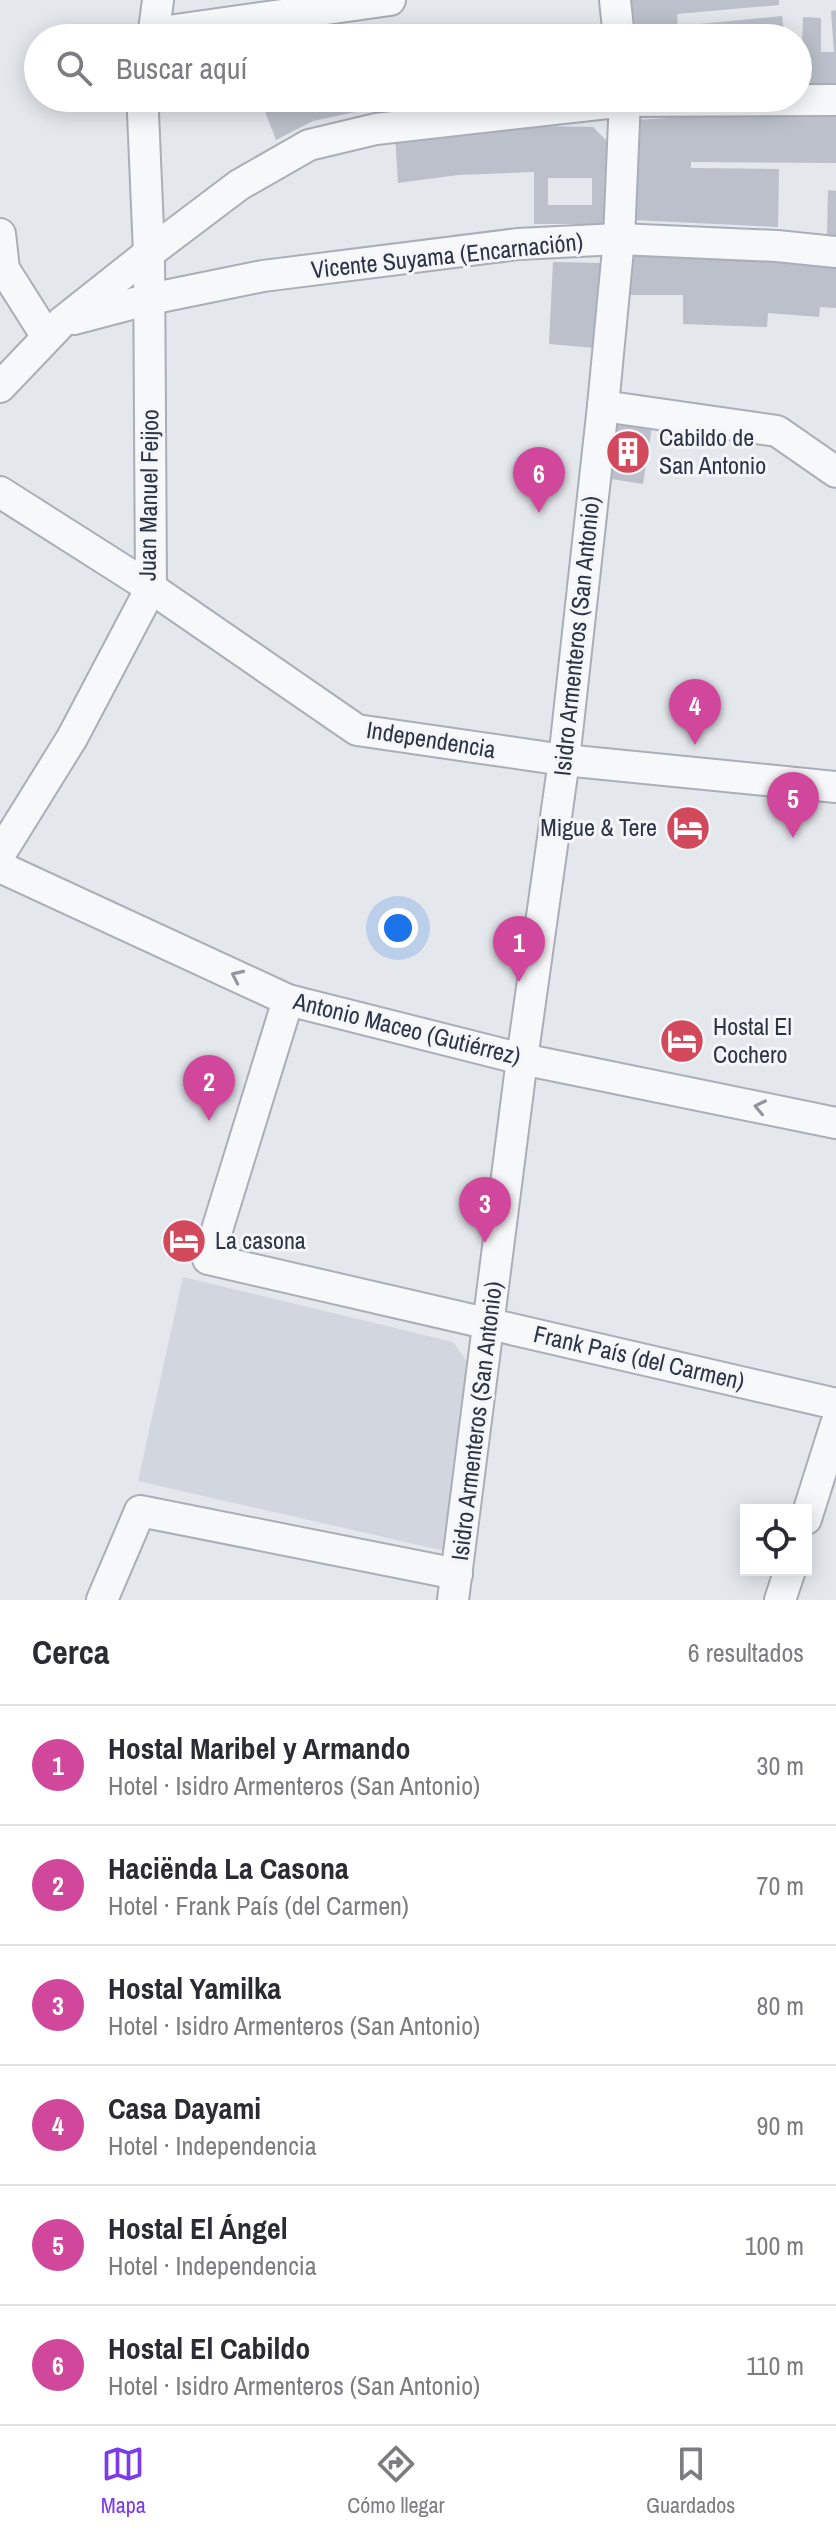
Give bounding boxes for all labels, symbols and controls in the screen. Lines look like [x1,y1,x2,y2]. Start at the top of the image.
search box [24,24,812,112]
icon: search [52,46,96,90]
text: Buscar aquí [116,48,247,88]
street label: Vicente Suyama (Encarnación) [309,225,584,285]
street label: Juan Manuel Feijoo [131,409,165,581]
place label: Cabildo de San Antonio [659,421,766,481]
building icon: Cabildo de San Antonio [604,428,652,476]
pin: 6 [513,447,565,513]
street label: Isidro Armenteros (San Antonio) [545,494,607,777]
pin: 4 [669,679,721,745]
street label: Independencia [364,713,498,765]
pin: 5 [767,772,819,838]
hotel icon: Migue & Tere [664,804,712,852]
place label: Migue & Tere [540,811,657,843]
your location [378,908,418,948]
pin: 1 [493,916,545,982]
one-way arrow [231,970,245,986]
street label: Antonio Maceo (Gutiérrez) [289,984,524,1072]
place label: Hostal El Cochero [713,1010,792,1070]
hotel icon: Hostal El Cochero [658,1017,706,1065]
pin: 2 [183,1055,235,1121]
one-way arrow [753,1099,767,1116]
pin: 3 [459,1177,511,1243]
hotel icon: La casona [160,1217,208,1265]
place label: La casona [215,1224,306,1256]
street label: Isidro Armenteros (San Antonio) [443,1279,509,1562]
street label: Frank País (del Carmen) [531,1317,748,1397]
map controls [740,1504,812,1576]
button: locate [740,1504,812,1576]
text: Cerca [32,1629,110,1675]
text: 6 resultados [688,1635,804,1670]
text: Hostal Maribel y Armando [108,1728,411,1768]
text: 1 [52,1748,64,1783]
text: 30 m [757,1748,804,1783]
text: Hotel · Isidro Armenteros (San Antonio) [108,1768,480,1803]
text: Haciënda La Casona [108,1848,349,1888]
text: 2 [52,1868,64,1903]
text: 70 m [757,1868,804,1903]
text: Hotel · Frank País (del Carmen) [108,1888,409,1923]
text: Hostal Yamilka [108,1968,281,2008]
text: 3 [52,1988,64,2023]
text: 80 m [757,1988,804,2023]
text: Hotel · Isidro Armenteros (San Antonio) [108,2008,480,2043]
text: Casa Dayami [108,2088,261,2128]
text: 4 [52,2108,64,2143]
text: 90 m [757,2108,804,2143]
text: Hotel · Independencia [108,2128,317,2163]
text: Hostal El Ángel [108,2208,288,2248]
text: 5 [52,2228,64,2263]
text: 100 m [745,2228,804,2263]
text: Hotel · Independencia [108,2248,317,2283]
text: Hostal El Cabildo [108,2328,310,2368]
text: 6 [52,2348,64,2383]
text: 110 m [746,2348,804,2383]
text: Hotel · Isidro Armenteros (San Antonio) [108,2368,480,2403]
tab: Mapa [101,2442,146,2520]
tab: Cómo llegar [347,2442,445,2520]
tab: Guardados [646,2442,735,2520]

